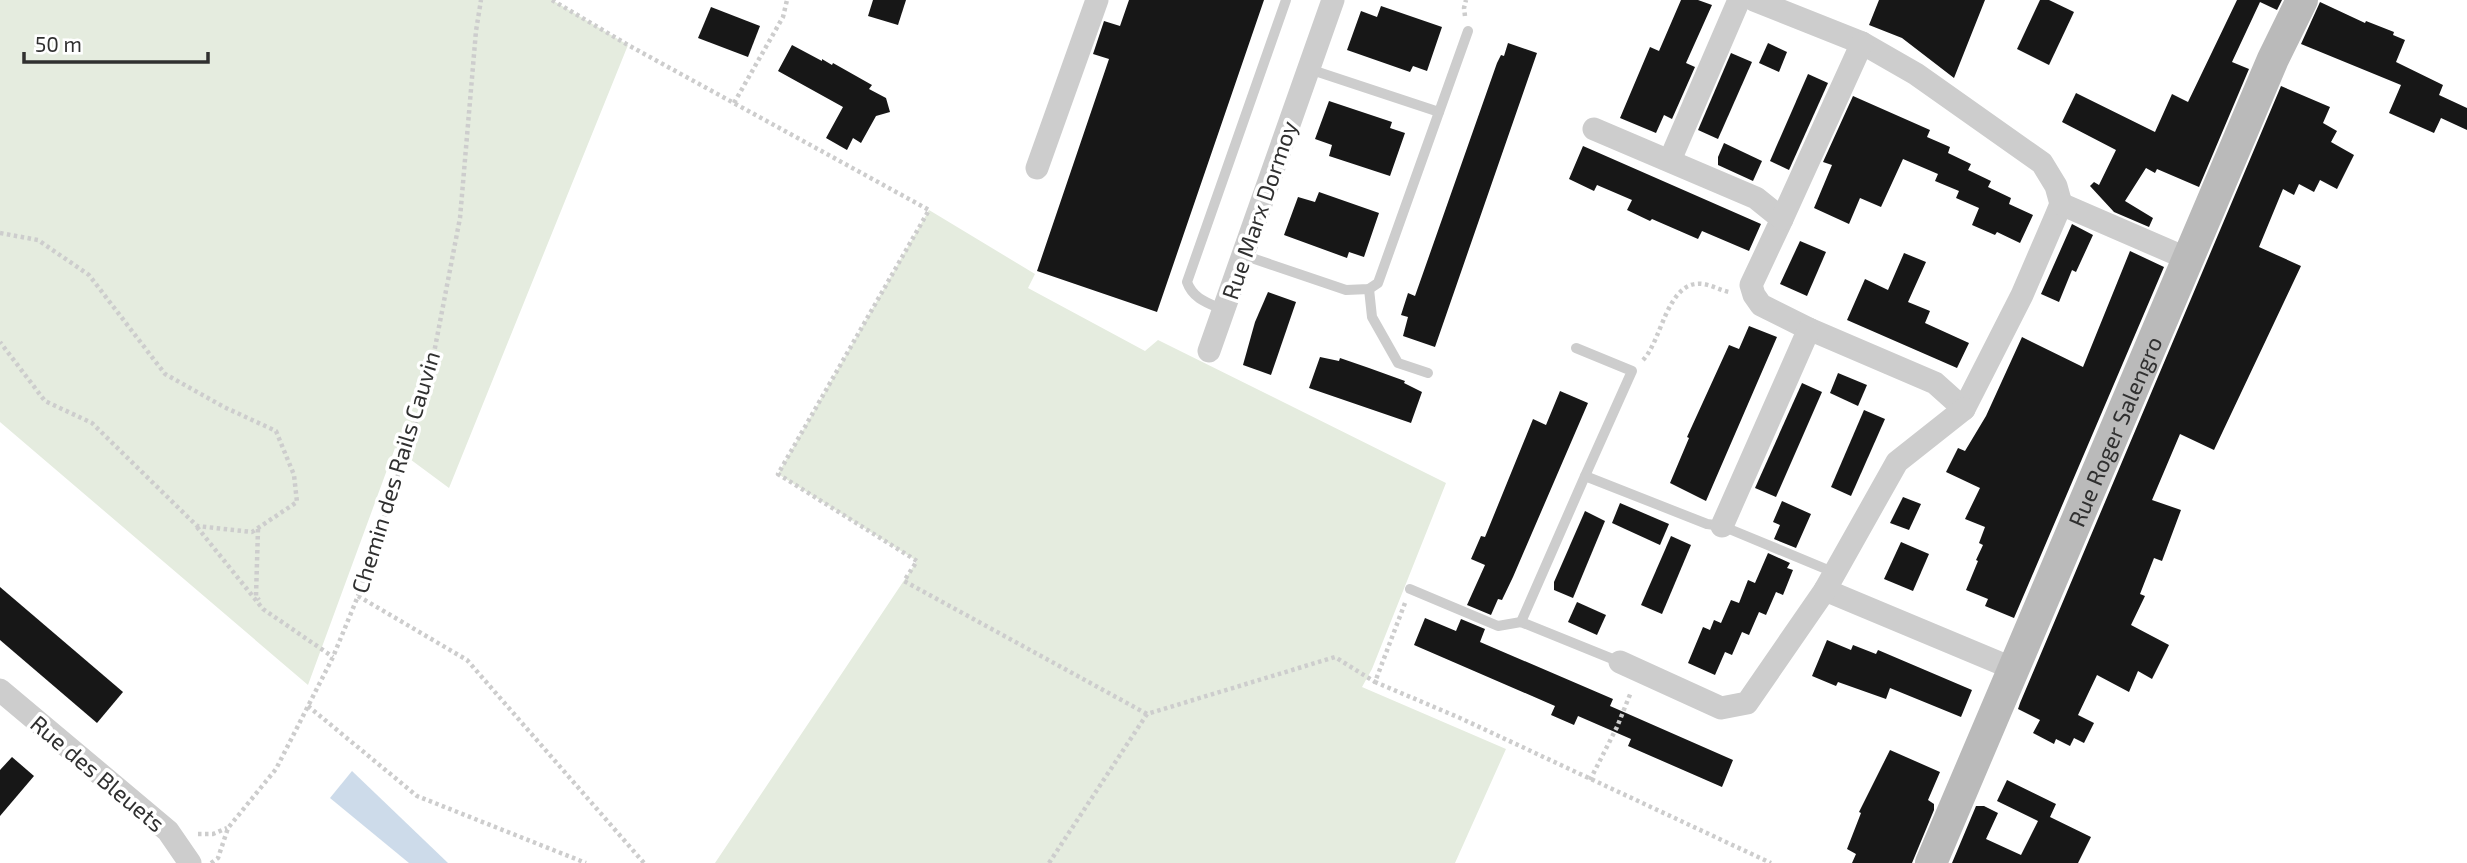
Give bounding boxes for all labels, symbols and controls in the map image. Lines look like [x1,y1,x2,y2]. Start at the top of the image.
scale bar [24,21,208,65]
text: 50 m [35,31,82,56]
street label: Rue Marx Dormoy [1215,117,1303,303]
street label: Rue Roger Salengro [2062,332,2167,531]
street label: Chemin des Rails Cauvin [345,348,445,596]
street label: Rue des Bleuets [25,709,171,837]

